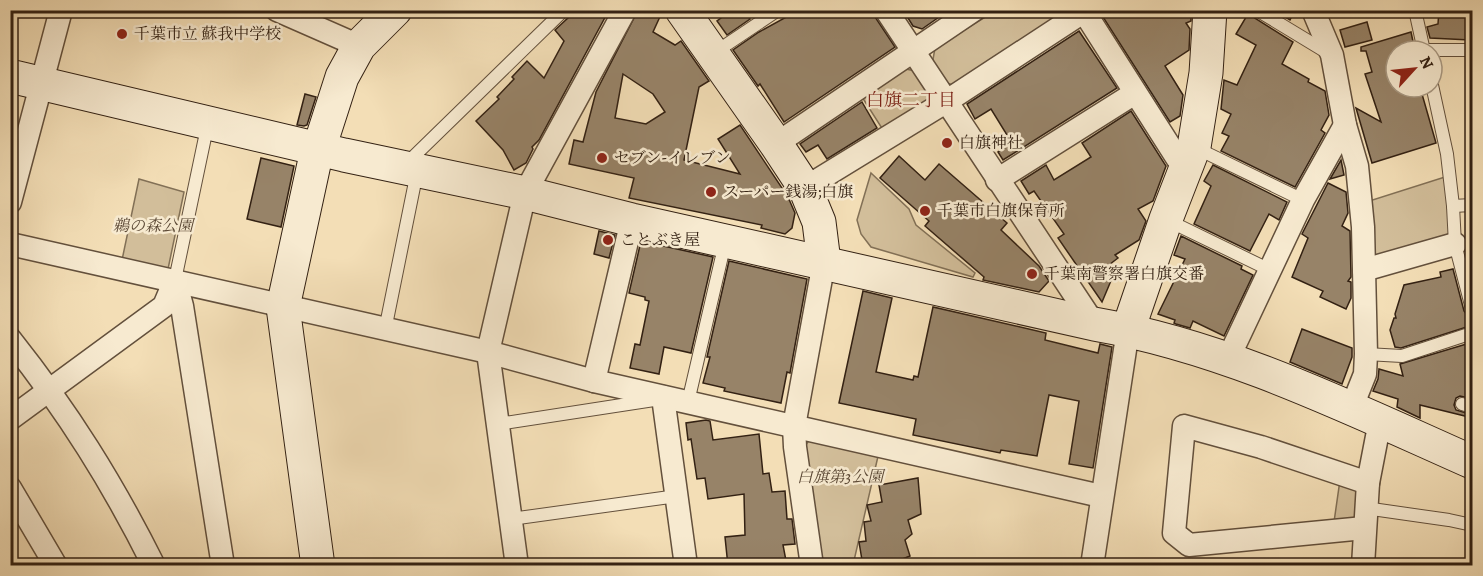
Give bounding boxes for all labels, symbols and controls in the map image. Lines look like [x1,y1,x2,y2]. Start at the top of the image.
place label: 千葉市立 蘇我中学校 [134,23,281,45]
marker: 千葉市立 蘇我中学校 [115,27,129,41]
north arrow [1384,39,1444,99]
text: N [1414,52,1439,73]
district label: 白旗二丁目 [866,88,956,112]
place label: 白旗神社 [959,132,1023,154]
marker: 白旗神社 [940,136,954,150]
place label: セブン-イレブン [614,147,731,169]
marker: セブン-イレブン [595,151,609,165]
place label: スーパー銭湯;白旗 [723,181,853,203]
marker: スーパー銭湯;白旗 [704,185,718,199]
place label: 千葉市白旗保育所 [937,200,1065,222]
marker: 千葉市白旗保育所 [918,204,932,218]
park label: 鵜の森公園 [113,215,196,237]
place label: ことぶき屋 [620,229,700,251]
marker: ことぶき屋 [601,233,615,247]
place label: 千葉南警察署白旗交番 [1044,263,1204,285]
marker: 千葉南警察署白旗交番 [1025,267,1039,281]
park label: 白旗第3公園 [797,466,886,488]

